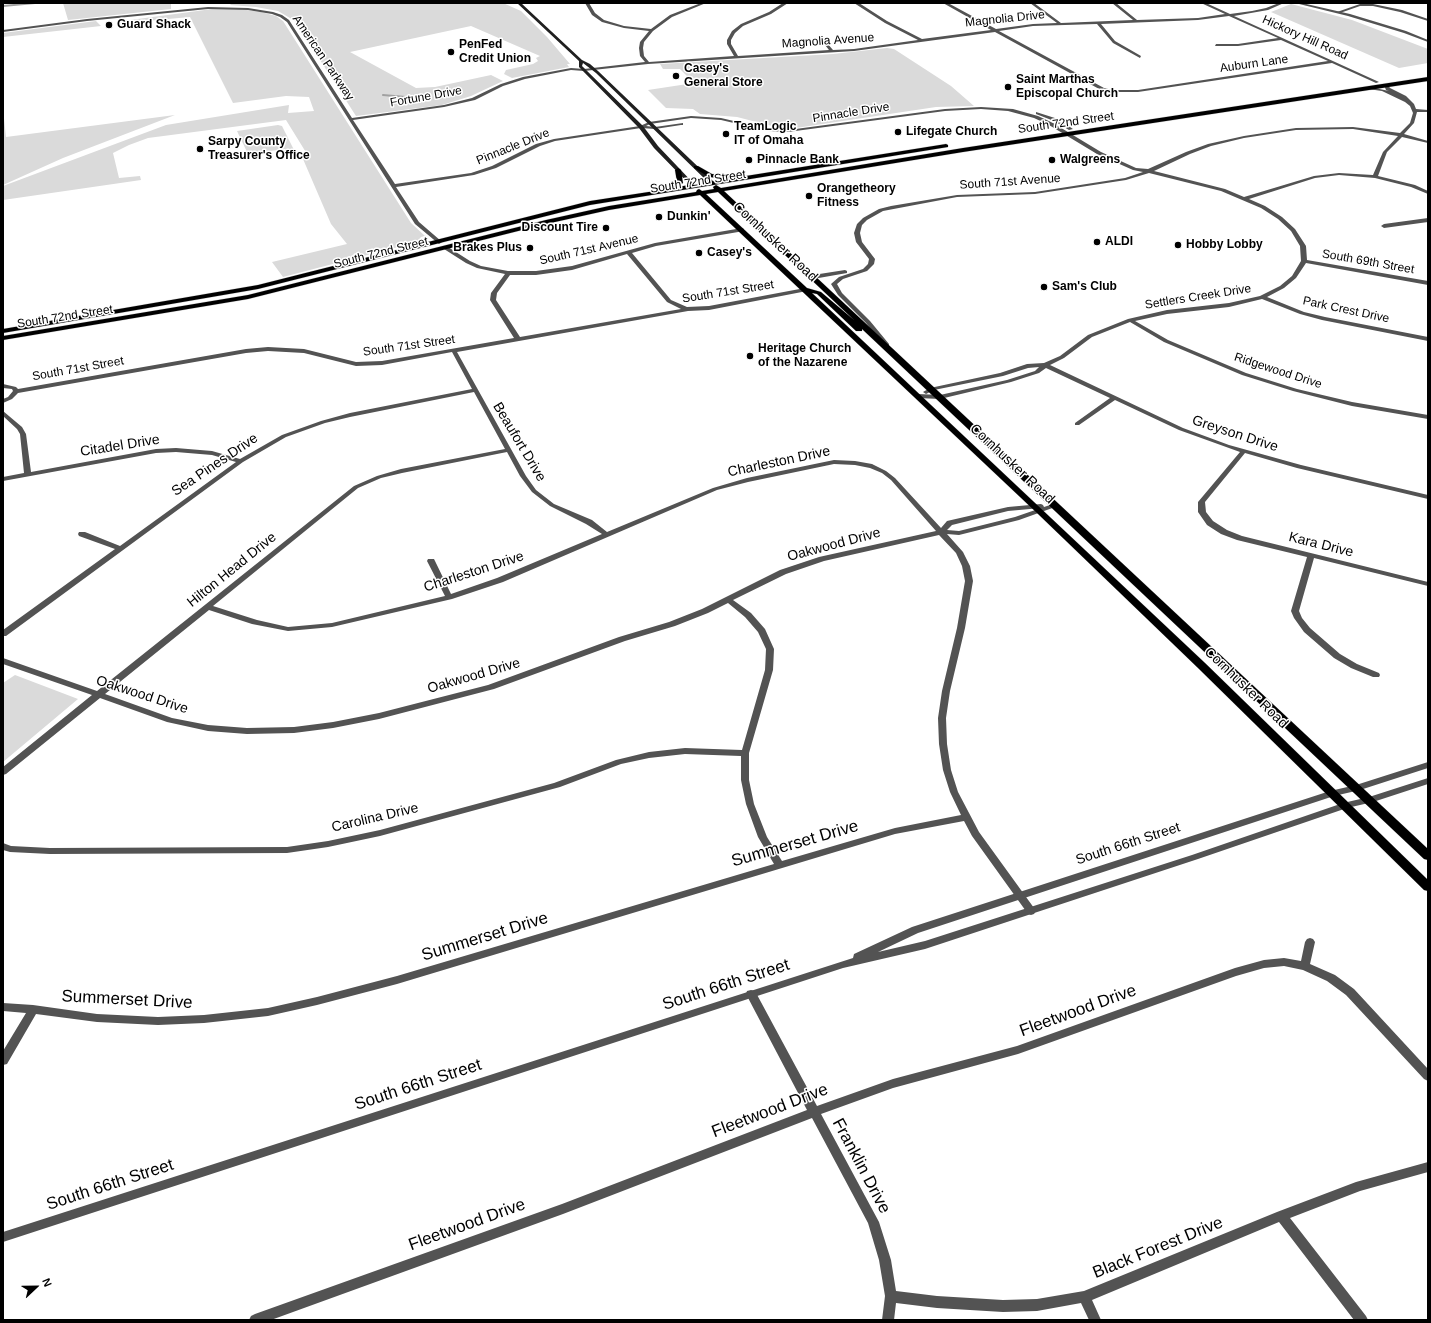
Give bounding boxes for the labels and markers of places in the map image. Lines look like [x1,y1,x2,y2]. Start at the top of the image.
place label: Guard Shack [117,18,191,32]
marker: Guard Shack [104,20,114,30]
place label: PenFed Credit Union [459,38,531,66]
marker: PenFed Credit Union [446,47,456,57]
place label: Casey's General Store [684,62,763,90]
marker: Casey's General Store [671,71,681,81]
place label: Saint Marthas Episcopal Church [1016,73,1118,101]
marker: Saint Marthas Episcopal Church [1003,82,1013,92]
place label: TeamLogic IT of Omaha [734,120,803,148]
place label: Lifegate Church [906,125,997,139]
marker: Lifegate Church [893,127,903,137]
marker: TeamLogic IT of Omaha [721,129,731,139]
place label: Sarpy County Treasurer's Office [208,135,310,163]
marker: Sarpy County Treasurer's Office [195,144,205,154]
place label: Pinnacle Bank [757,153,839,167]
place label: Walgreens [1060,153,1120,167]
marker: Pinnacle Bank [744,155,754,165]
marker: Walgreens [1047,155,1057,165]
place label: Orangetheory Fitness [817,182,896,210]
marker: Orangetheory Fitness [804,191,814,201]
place label: Dunkin' [667,210,711,224]
marker: Dunkin' [654,212,664,222]
place label: Discount Tire [522,221,598,235]
marker: Discount Tire [601,223,611,233]
place label: ALDI [1105,235,1133,249]
marker: ALDI [1092,237,1102,247]
place label: Hobby Lobby [1186,238,1263,252]
marker: Hobby Lobby [1173,240,1183,250]
place label: Brakes Plus [453,241,522,255]
marker: Brakes Plus [525,243,535,253]
place label: Casey's [707,246,752,260]
marker: Casey's [694,248,704,258]
place label: Sam's Club [1052,280,1117,294]
marker: Sam's Club [1039,282,1049,292]
place label: Heritage Church of the Nazarene [758,342,851,370]
marker: Heritage Church of the Nazarene [745,351,755,361]

